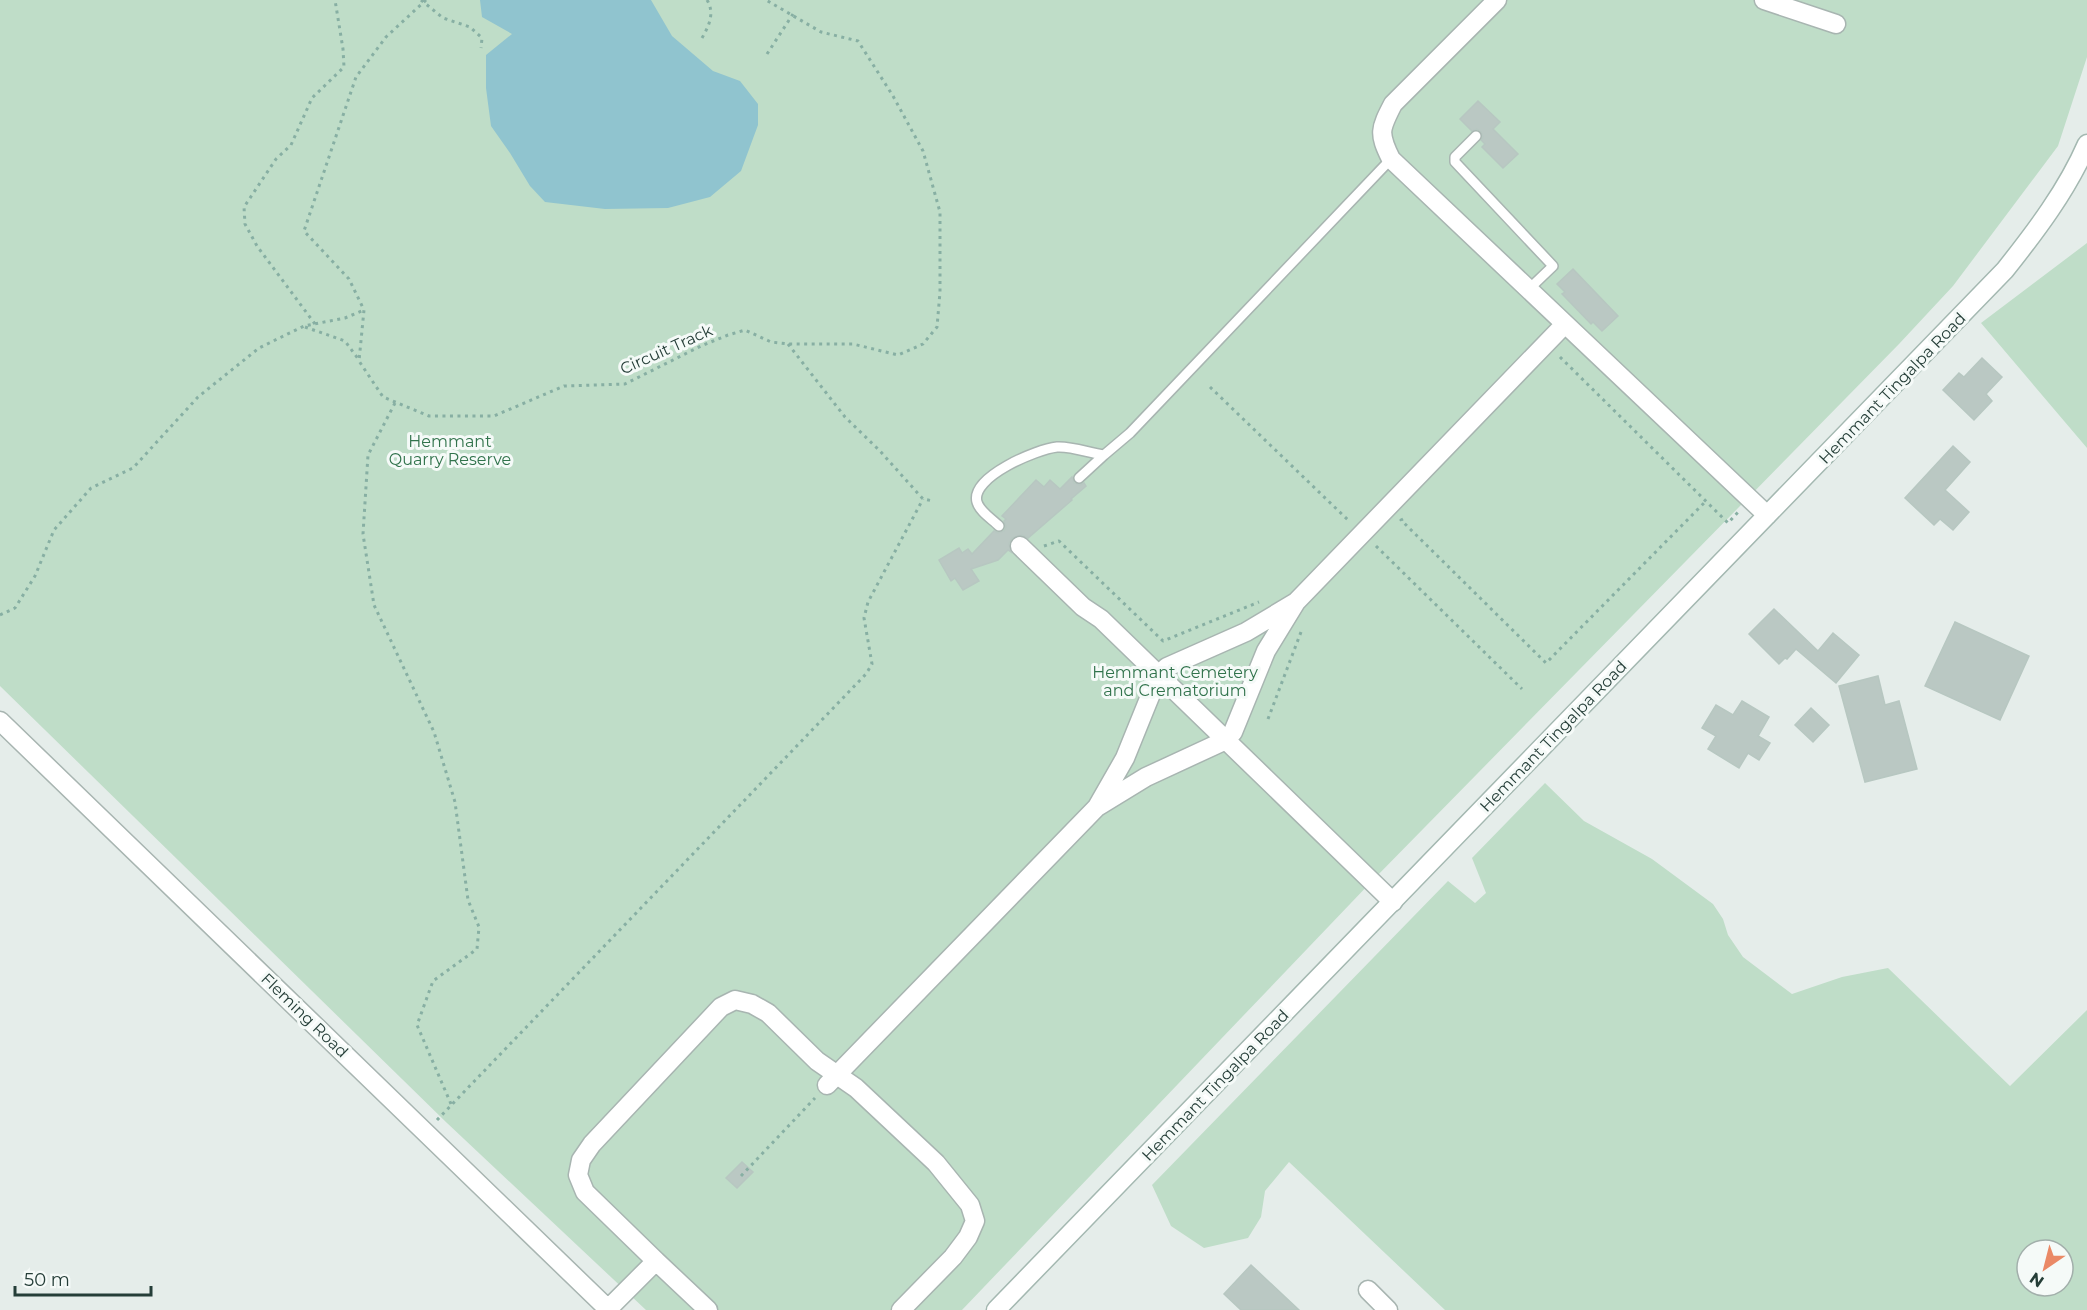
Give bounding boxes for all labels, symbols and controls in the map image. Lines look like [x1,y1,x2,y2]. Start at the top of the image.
street label: Hemmant Tingalpa Road [1815,309,1970,468]
street label: Circuit Track [617,320,716,378]
park label: Hemmant Quarry Reserve [389,432,511,469]
street label: Hemmant Tingalpa Road [1476,657,1631,816]
park label: Hemmant Cemetery and Crematorium [1092,663,1258,700]
street label: Fleming Road [257,969,352,1062]
street label: Hemmant Tingalpa Road [1138,1006,1293,1165]
north arrow [2015,1238,2075,1298]
scale bar [15,1259,152,1297]
text: N [2026,1268,2047,1291]
text: 50 m [24,1269,70,1291]

